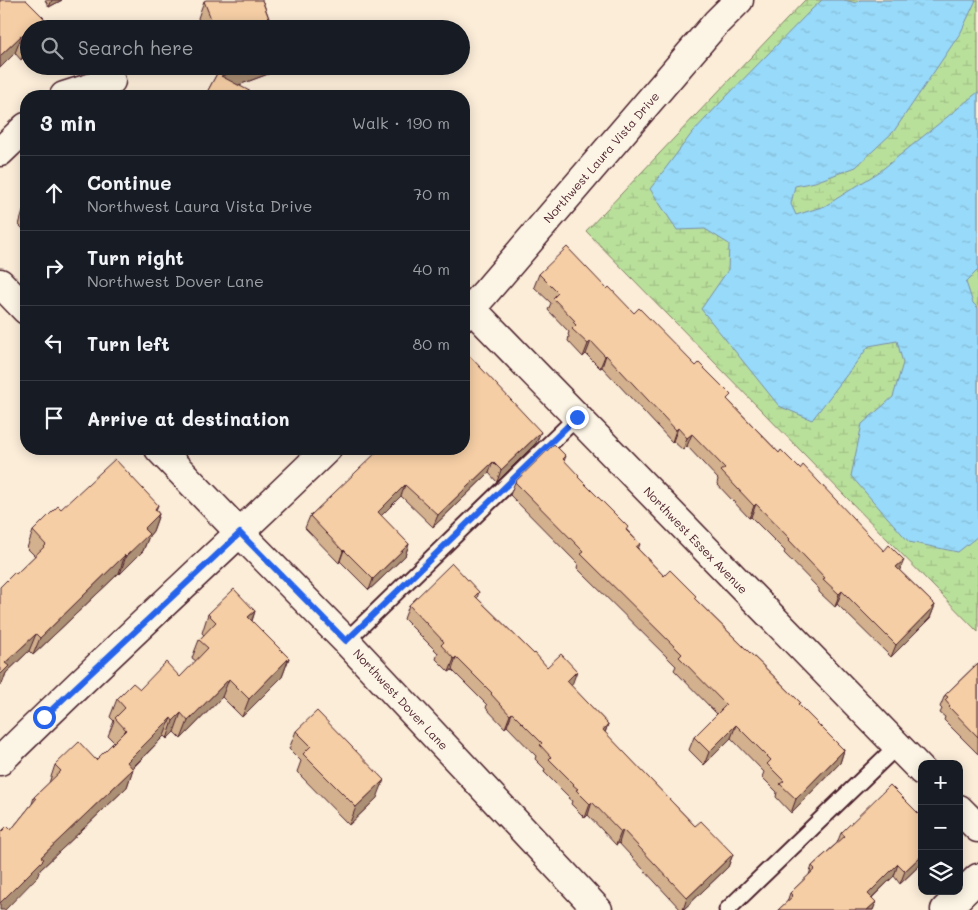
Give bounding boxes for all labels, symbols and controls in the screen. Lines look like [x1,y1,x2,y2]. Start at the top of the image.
search box [20,20,470,75]
icon: search [38,34,66,62]
text: Search here [78,35,194,60]
street label: Northwest Laura Vista Drive [540,88,662,226]
text: 3 min [40,109,96,136]
text: Walk · 190 m [352,112,450,133]
text: Continue [87,170,172,195]
icon: ahead [40,179,68,207]
text: 70 m [413,183,450,204]
text: Northwest Laura Vista Drive [87,195,312,216]
text: Turn right [87,245,184,270]
icon: right [40,254,68,282]
text: 40 m [413,258,450,279]
text: Northwest Dover Lane [87,270,264,291]
icon: left [40,329,68,357]
text: Turn left [87,331,170,356]
text: 80 m [413,333,450,354]
icon: arrive [40,404,68,432]
text: Arrive at destination [87,406,290,431]
route end [566,406,589,429]
street label: Northwest Essex Avenue [641,483,751,597]
street label: Northwest Dover Lane [350,645,452,753]
route start [33,706,56,729]
map controls [918,760,963,895]
button: + [918,760,963,805]
button: − [918,805,963,850]
button: layers [918,850,963,895]

